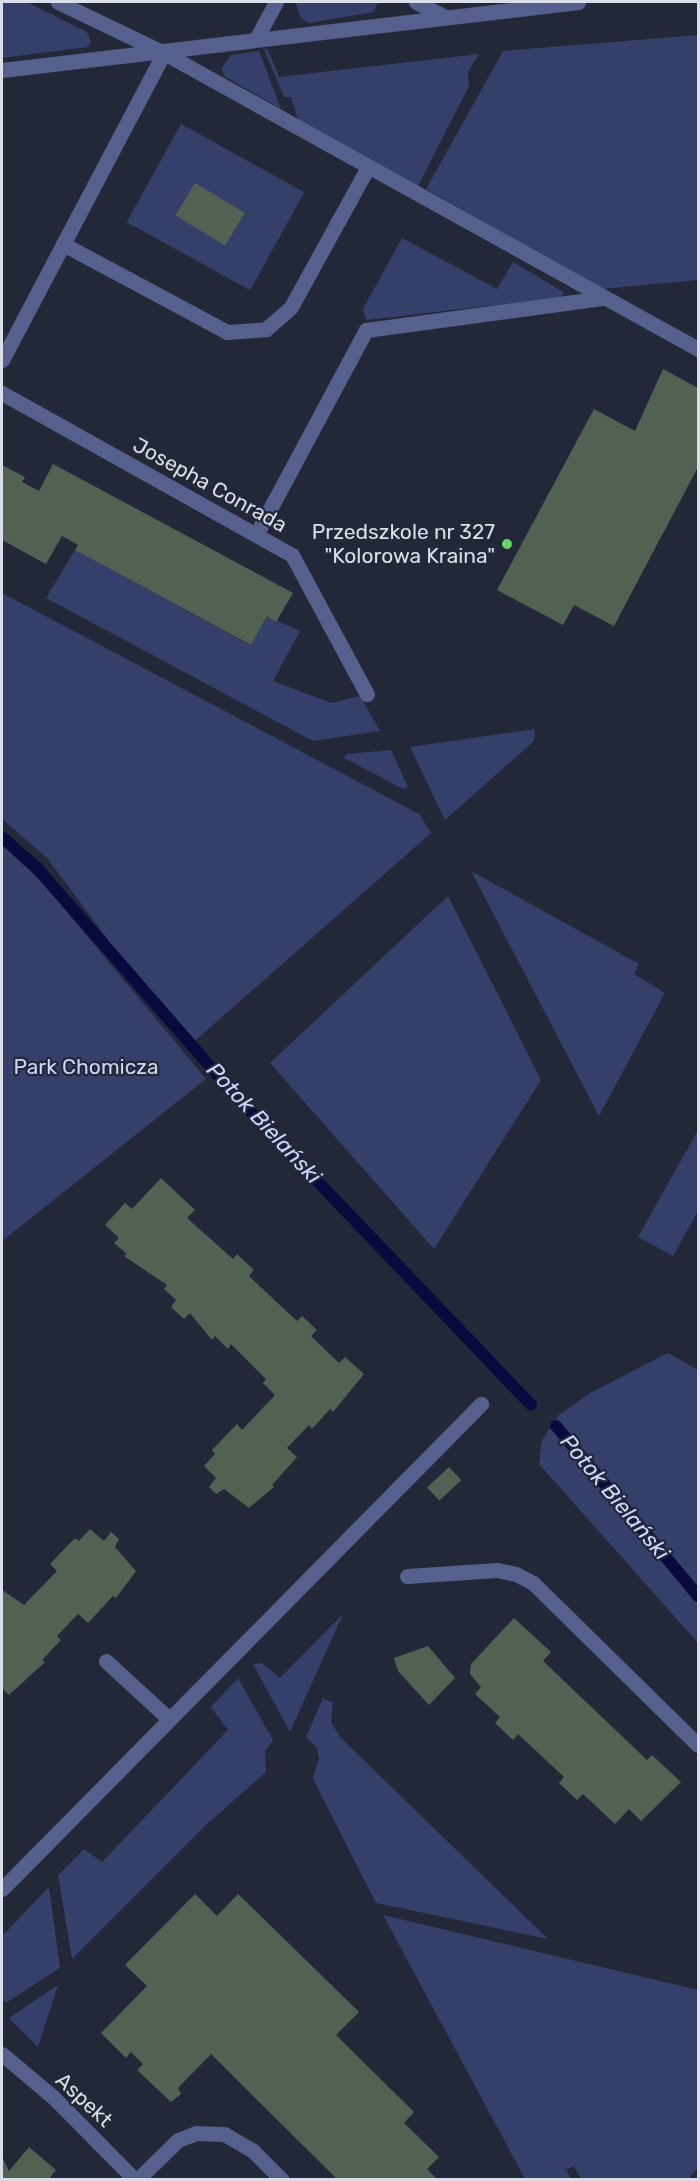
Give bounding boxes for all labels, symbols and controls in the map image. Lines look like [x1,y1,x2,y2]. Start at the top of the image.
street label: Josepha Conrada [129,432,291,538]
place label: Przedszkole nr 327 "Kolorowa Kraina" [311,519,495,569]
marker: Przedszkole nr 327 "Kolorowa Kraina" [500,537,514,551]
park label: Park Chomicza [13,1054,159,1080]
water label: Potok Bielański [201,1057,327,1189]
water label: Potok Bielański [555,1429,675,1565]
street label: Aspekt [51,2068,117,2132]

